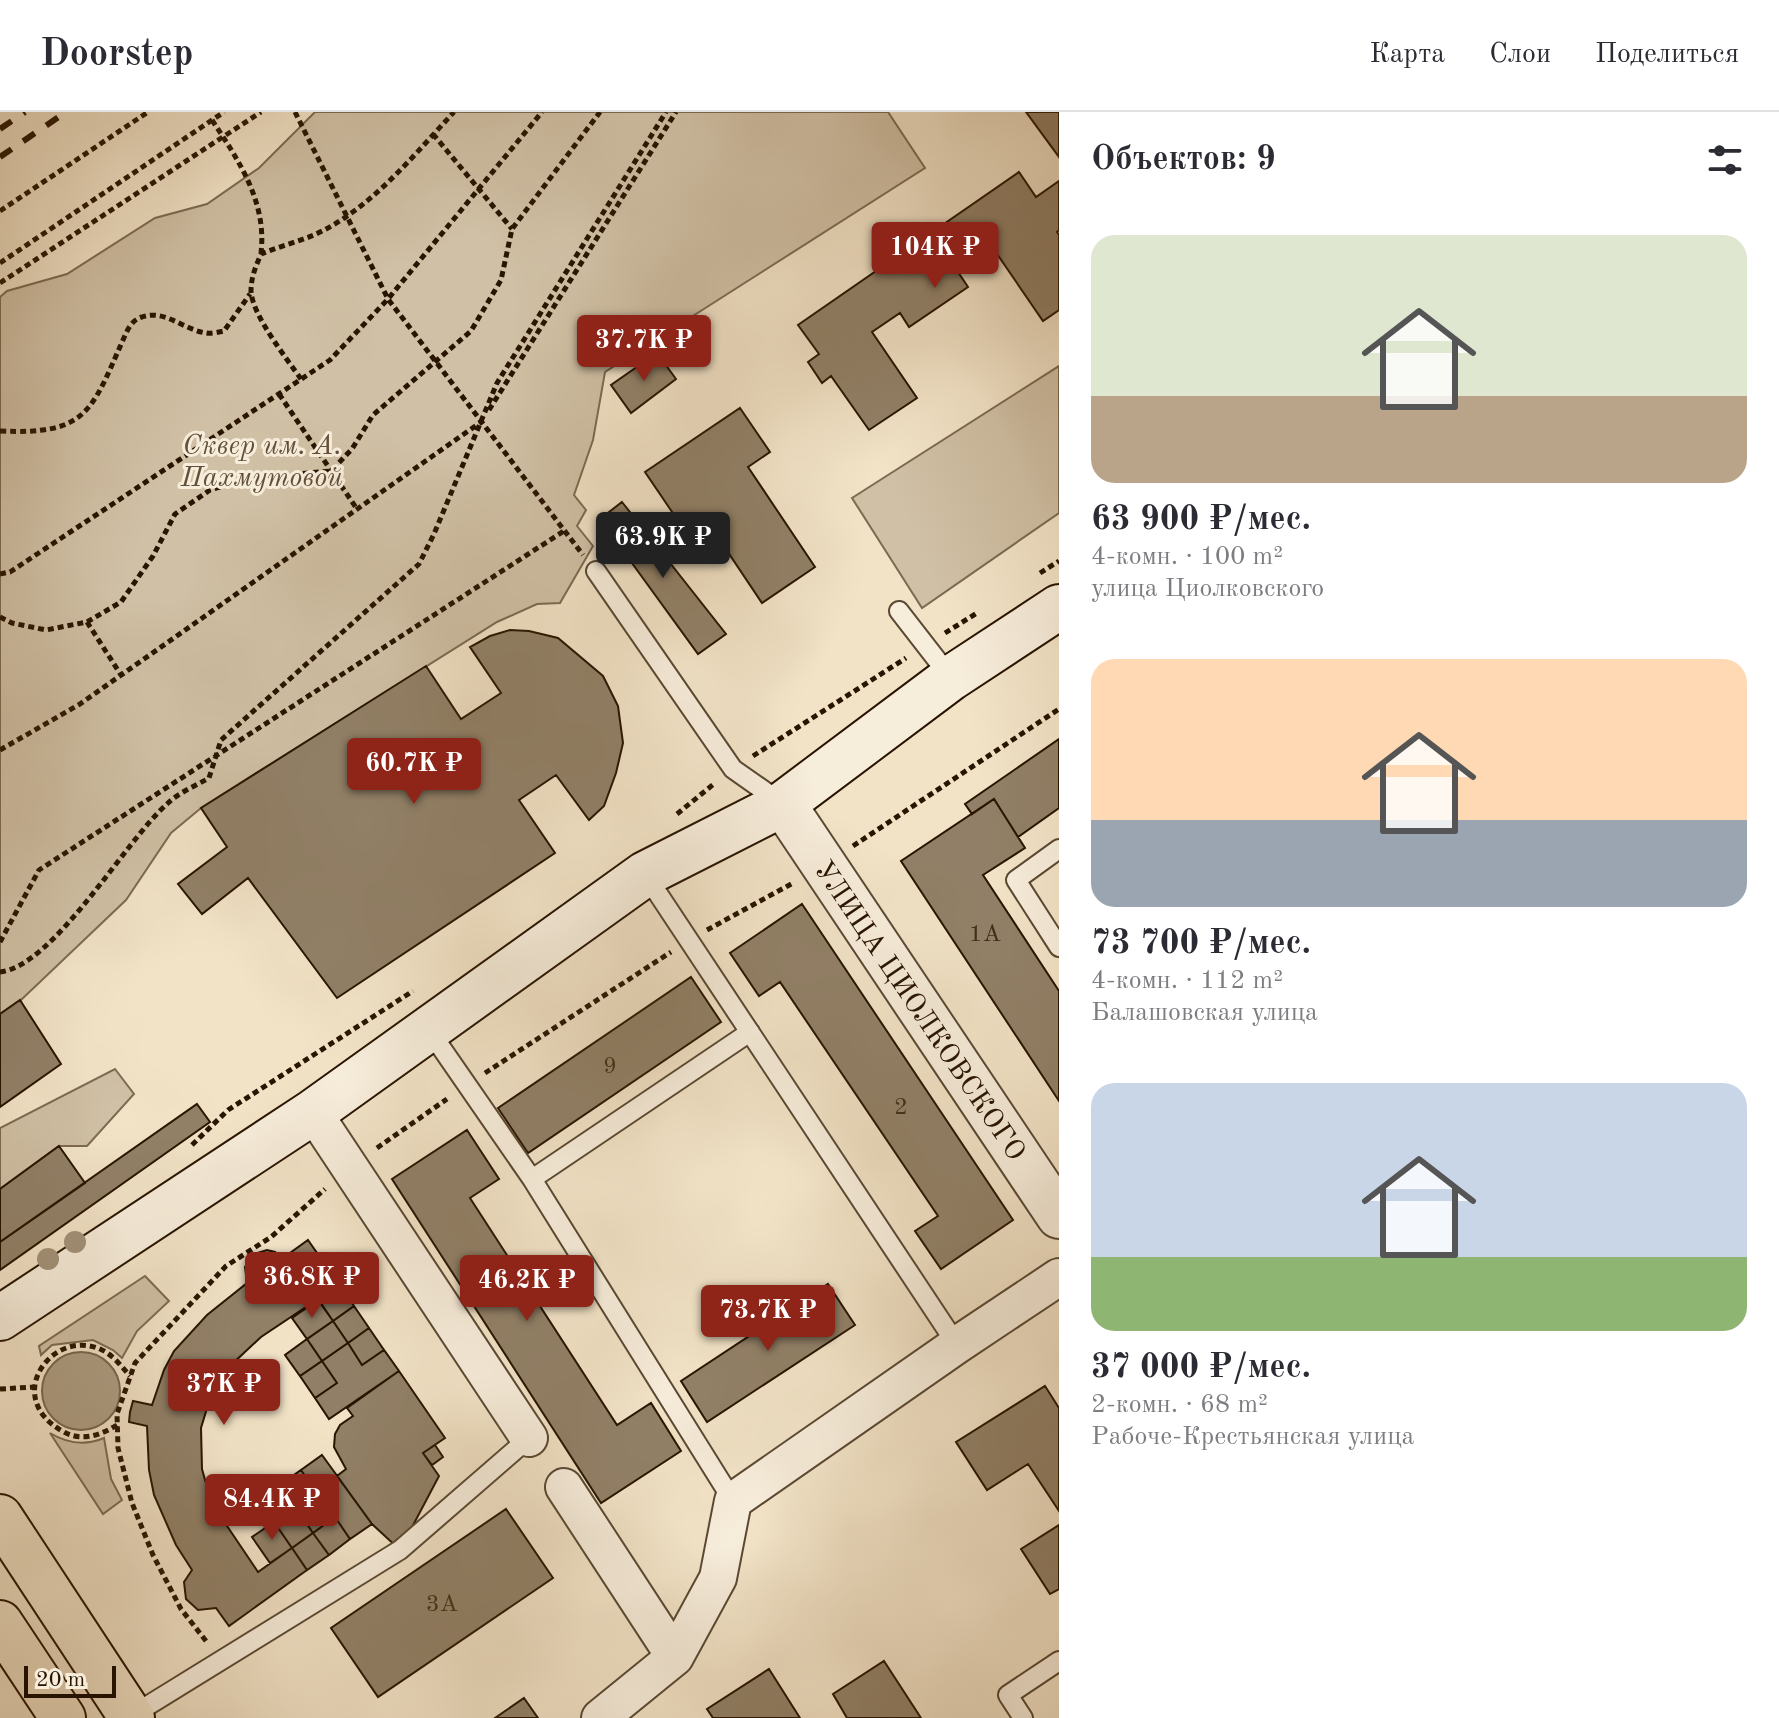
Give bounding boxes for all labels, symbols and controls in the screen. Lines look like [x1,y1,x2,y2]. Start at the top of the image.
text: Doorstep [40,36,193,74]
text: Карта [1369,41,1445,69]
text: Слои [1489,41,1551,69]
text: Поделиться [1595,41,1739,69]
icon: filters [1703,138,1747,182]
text: Объектов: 9 [1091,143,1276,177]
pin: 104K ₽ [870,222,1000,290]
text: 104K ₽ [890,235,980,261]
icon: home [1347,287,1491,431]
pin: 37.7K ₽ [570,315,718,383]
text: 37.7K ₽ [595,328,693,354]
park label: Сквер им. А. Пахмутовой [180,433,343,493]
text: 63 900 ₽/мес. [1091,503,1311,537]
pin: 63.9K ₽ [589,512,737,580]
text: 63.9K ₽ [614,525,712,551]
text: 4-комн. · 100 m² [1091,544,1283,570]
text: улица Циолковского [1091,576,1324,602]
icon: home [1347,711,1491,855]
pin: 60.7K ₽ [340,738,488,806]
text: 60.7K ₽ [365,751,463,777]
street label: УЛИЦА ЦИОЛКОВСКОГО [808,857,1029,1167]
house number: 1А [969,923,1001,947]
text: 73 700 ₽/мес. [1091,927,1311,961]
text: 4-комн. · 112 m² [1091,968,1283,994]
text: Балашовская улица [1091,1000,1318,1026]
house number: 9 [603,1055,617,1079]
house number: 2 [894,1096,908,1120]
icon: home [1347,1135,1491,1279]
pin: 36.8K ₽ [238,1252,386,1320]
pin: 46.2K ₽ [453,1255,601,1323]
text: 36.8K ₽ [263,1265,361,1291]
text: 46.2K ₽ [478,1268,576,1294]
pin: 73.7K ₽ [694,1285,842,1353]
text: 73.7K ₽ [719,1298,817,1324]
text: 37 000 ₽/мес. [1091,1351,1311,1385]
pin: 37K ₽ [168,1359,280,1427]
text: 37K ₽ [186,1372,262,1398]
text: 2-комн. · 68 m² [1091,1392,1268,1418]
text: Рабоче-Крестьянская улица [1091,1424,1414,1450]
pin: 84.4K ₽ [198,1474,346,1542]
text: 84.4K ₽ [223,1487,321,1513]
house number: 3А [426,1593,458,1617]
scale bar [24,1662,116,1698]
text: 20 m [36,1669,85,1691]

